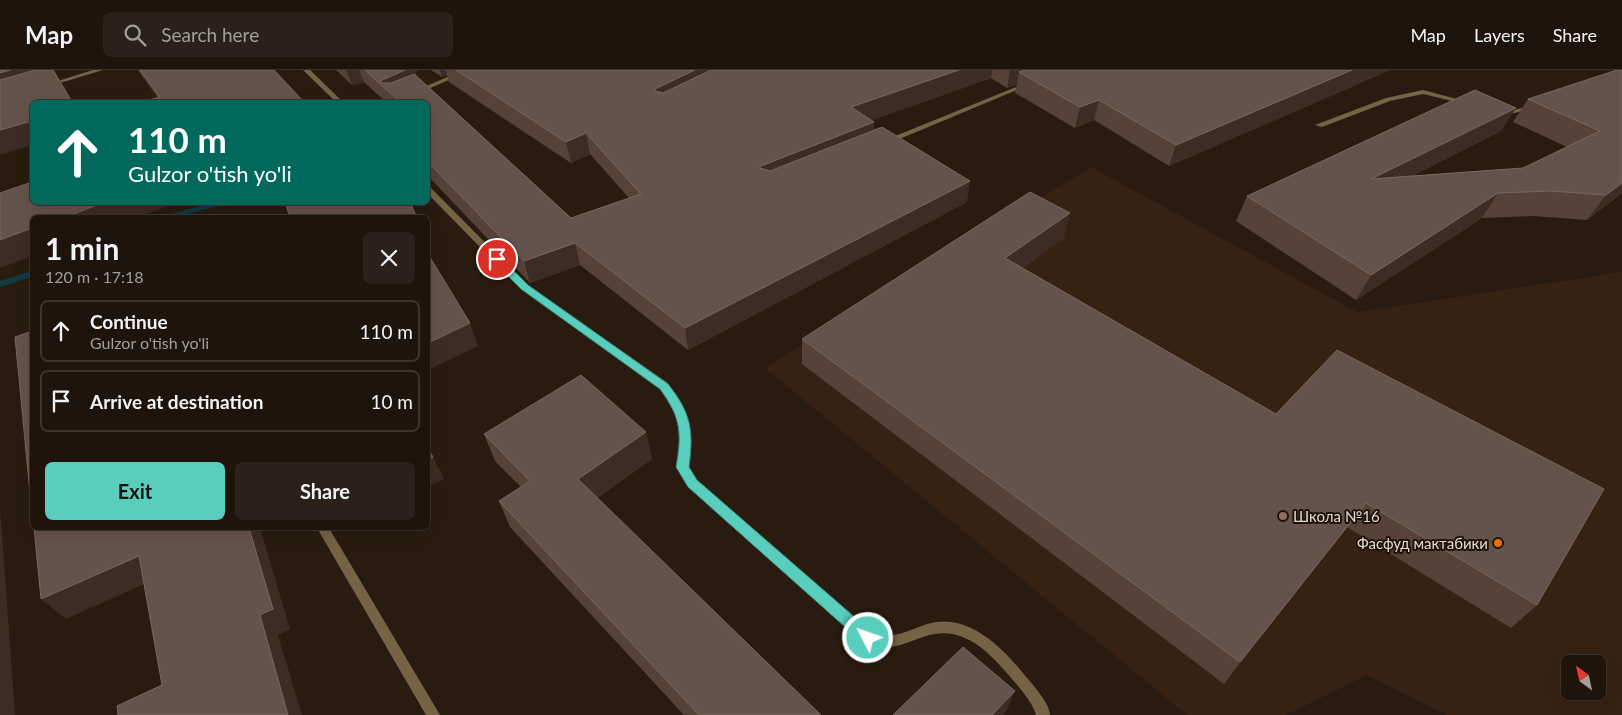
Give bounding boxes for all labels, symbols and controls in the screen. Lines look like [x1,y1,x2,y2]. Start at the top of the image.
search box [103,12,453,57]
text: Map [25,20,73,49]
icon: search [121,21,149,49]
text: Search here [161,23,259,46]
text: Map [1410,24,1446,46]
text: Layers [1474,24,1525,46]
text: Share [1553,24,1597,46]
text: 110 m [128,118,227,160]
icon: ahead [45,120,110,185]
text: Gulzor o'tish yo'li [128,160,292,187]
text: 1 min [45,230,119,266]
button: close [363,232,415,284]
pin [476,238,518,280]
icon: arrive [483,245,511,273]
text: 120 m · 17:18 [45,267,144,286]
text: Continue [90,310,168,333]
icon: ahead [47,317,75,345]
text: 110 m [359,320,413,343]
text: Gulzor o'tish yo'li [90,333,209,352]
icon: arrive [47,387,75,415]
text: Arrive at destination [90,390,263,413]
text: 10 m [370,390,413,413]
button: Exit [45,462,225,520]
button: Share [235,462,415,520]
place label: Школа №16 [1293,507,1380,525]
marker: Школа №16 [1277,510,1289,522]
place label: Фасфуд мактабики [1357,534,1488,552]
marker: Фасфуд мактабики [1492,537,1504,549]
position arrow [841,611,893,663]
north arrow [1561,655,1606,700]
map controls [1561,655,1606,700]

